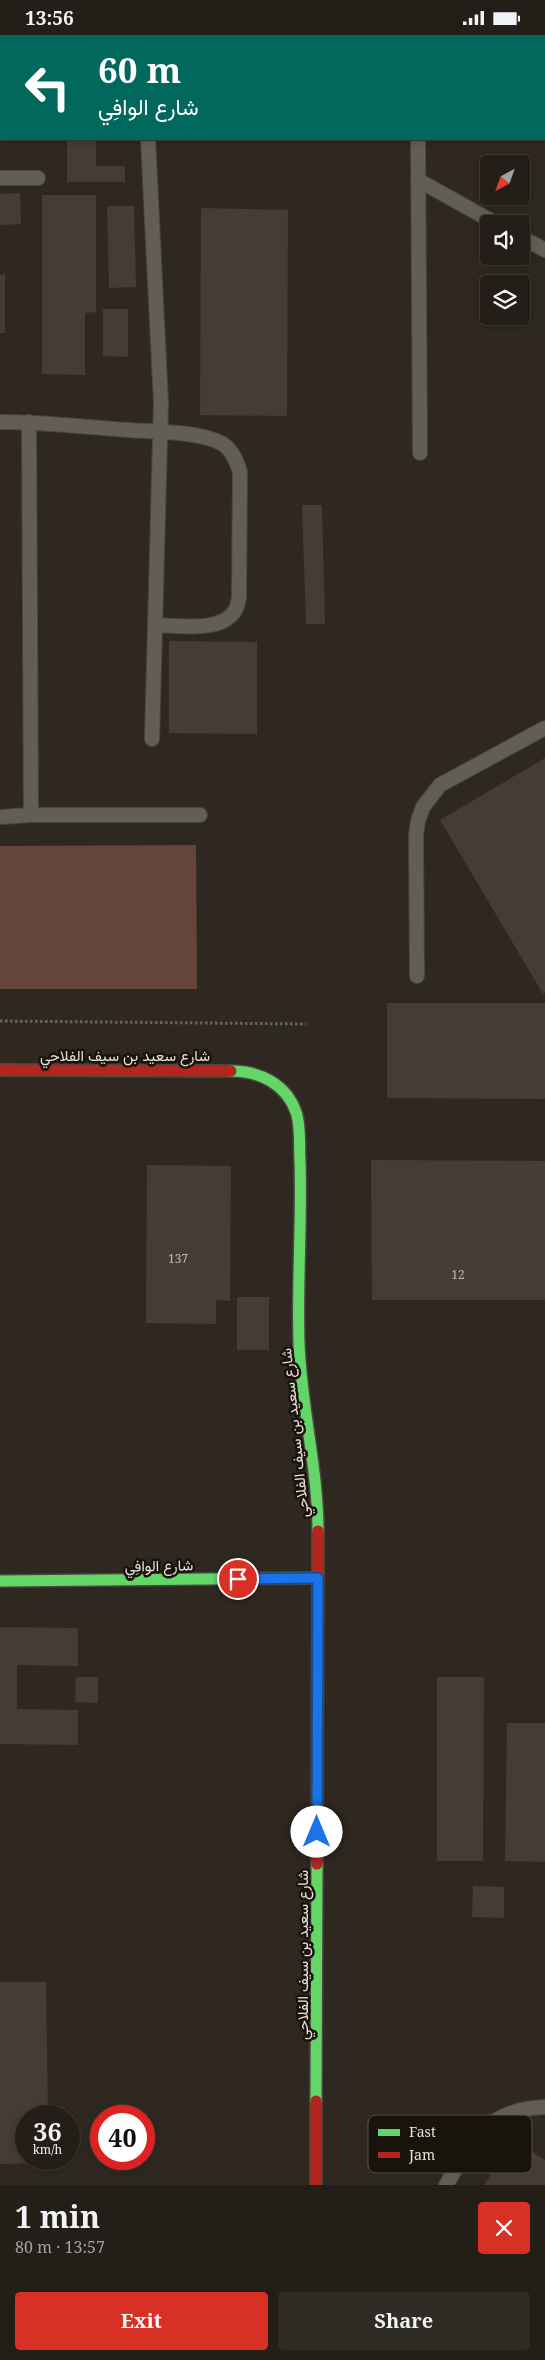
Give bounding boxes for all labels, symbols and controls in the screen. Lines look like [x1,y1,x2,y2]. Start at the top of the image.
text: 13:56 [25,5,74,31]
text: 60 m [98,46,181,93]
icon: left [15,55,80,120]
text: شارع الوافِي [98,91,199,121]
north arrow [480,155,530,205]
map controls [480,155,530,325]
button: sound [480,215,530,265]
button: layers [480,275,530,325]
street label: شارع سعيد بن سيف الفلاحي [40,1045,210,1069]
house number: 137 [168,1250,188,1267]
house number: 12 [451,1266,465,1283]
street label: شارع سعيد بن سيف الفلاحي [275,1347,317,1519]
street label: شارع الوافِي [125,1554,194,1580]
pin [217,1558,259,1600]
icon: arrive [224,1565,252,1593]
position arrow [290,1805,342,1857]
street label: شارع سعيد بن سيف الفلاحي [292,1870,316,2040]
speed limit sign: 40 [90,2105,155,2170]
text: 36 [33,2114,62,2148]
legend [368,2115,532,2173]
text: Fast [409,2122,436,2141]
text: km/h [33,2141,62,2158]
text: Jam [408,2145,435,2164]
text: 1 min [15,2196,100,2237]
button: close [478,2202,530,2254]
text: 80 m · 13:57 [15,2236,105,2258]
button: Exit [15,2292,268,2350]
button: Share [278,2292,530,2350]

